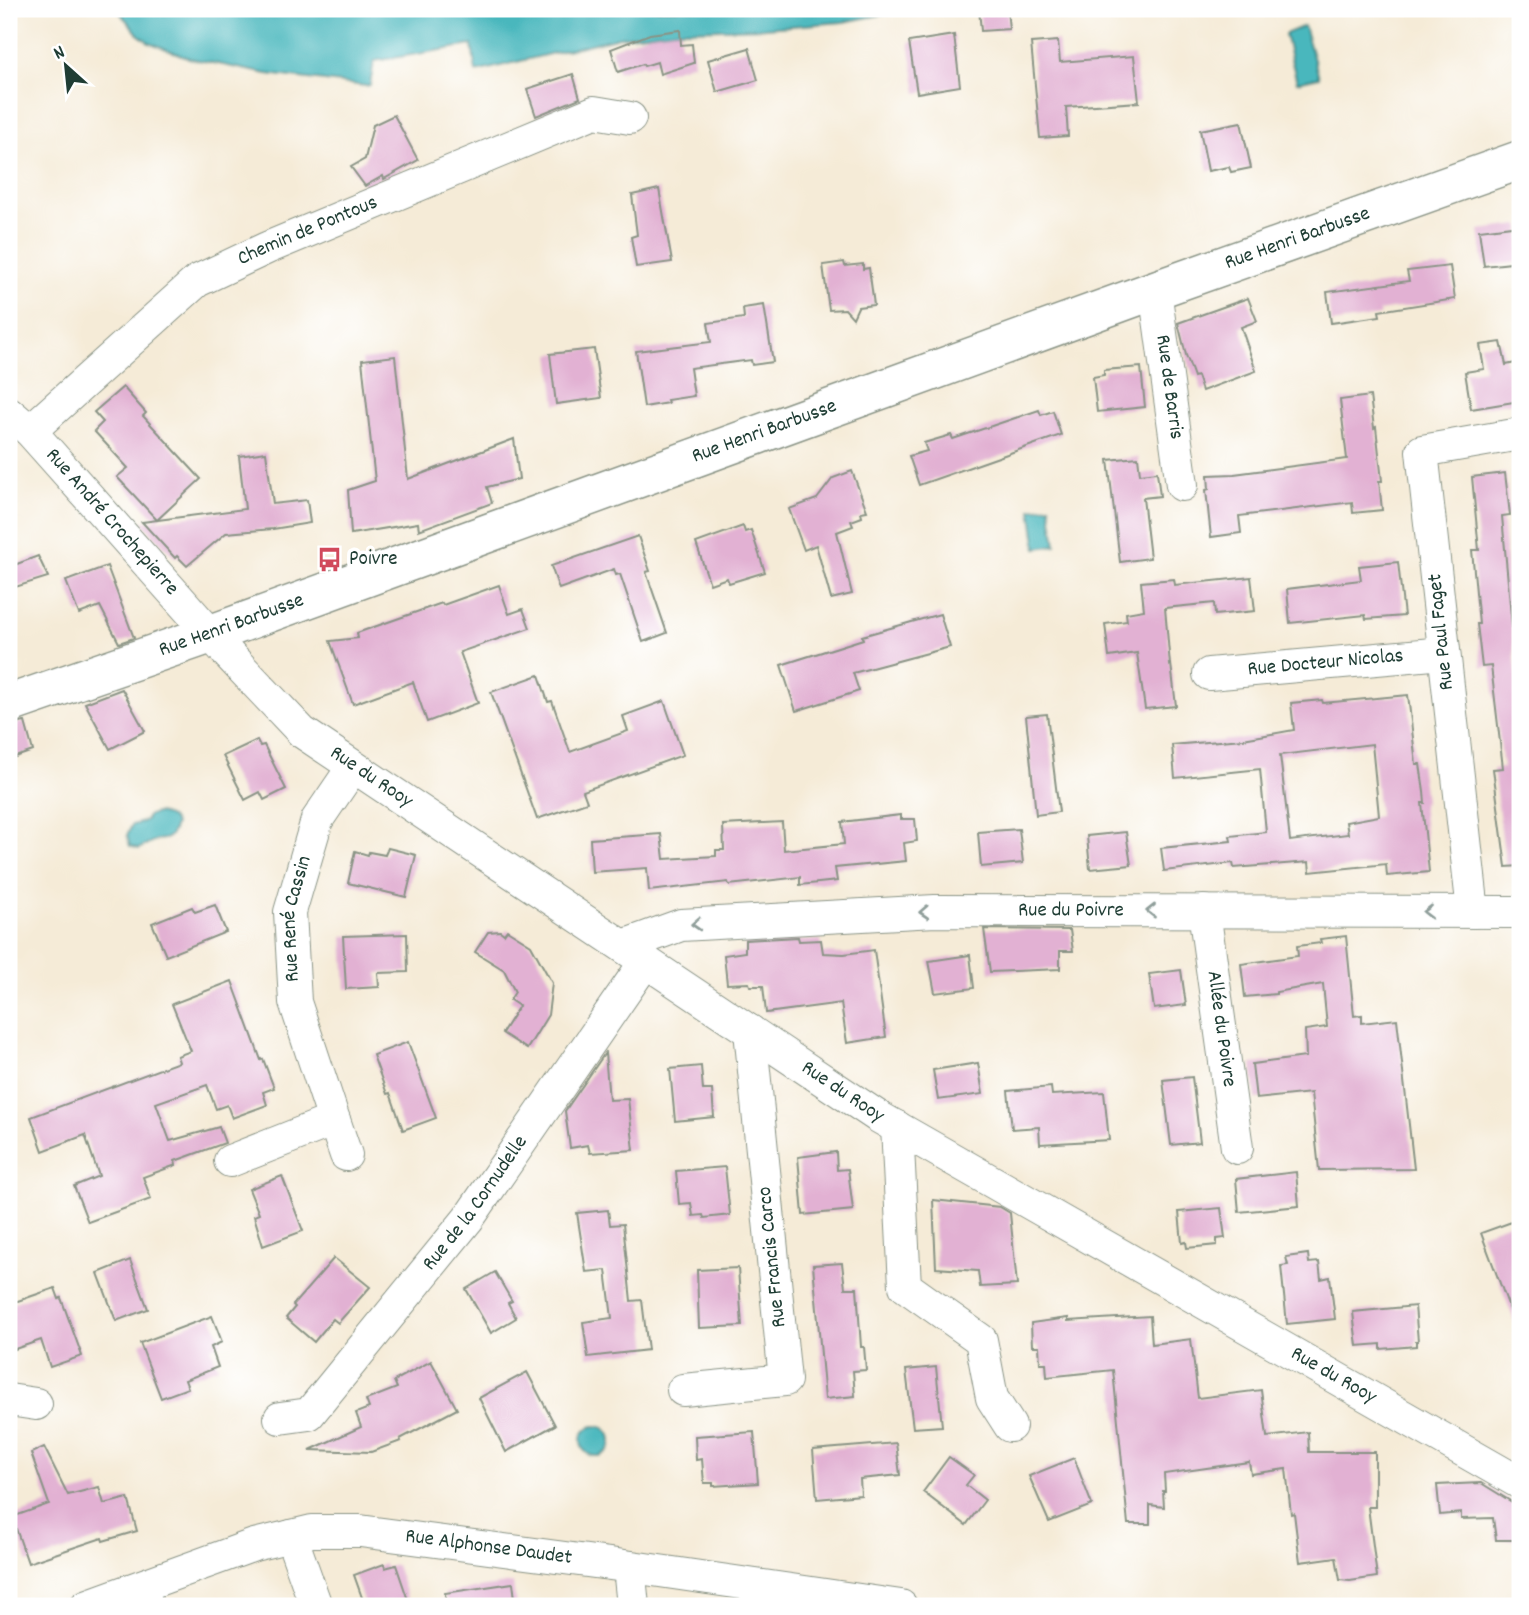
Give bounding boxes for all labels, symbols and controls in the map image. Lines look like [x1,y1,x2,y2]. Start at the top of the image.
north arrow [32,32,102,102]
text: N [50,40,70,68]
street label: Chemin de Pontous [233,188,383,275]
street label: Rue Henri Barbusse [1221,200,1374,279]
street label: Rue de Barris [1146,333,1191,441]
street label: Rue Henri Barbusse [688,392,841,472]
street label: Rue André Crochepierre [37,442,185,603]
place label: Poivre [349,545,398,575]
bus stop icon: Poivre [315,546,343,574]
street label: Rue Paul Faget [1421,572,1463,692]
street label: Rue Henri Barbusse [155,586,309,666]
street label: Rue Docteur Nicolas [1246,642,1405,685]
street label: Rue du Rooy [323,739,419,817]
street label: Rue René Cassin [275,852,321,983]
street label: Rue du Poivre [1018,896,1124,926]
one-way arrow [1145,903,1156,919]
one-way arrow [918,904,929,919]
one-way arrow [1422,904,1432,920]
one-way arrow [691,917,702,932]
street label: Allée du Poivre [1197,969,1243,1089]
street label: Rue du Rooy [795,1054,890,1132]
street label: Rue de la Cornudelle [416,1130,536,1278]
street label: Rue Francis Carco [751,1185,795,1329]
street label: Rue du Rooy [1285,1340,1382,1413]
street label: Rue Alphonse Daudet [403,1522,574,1574]

